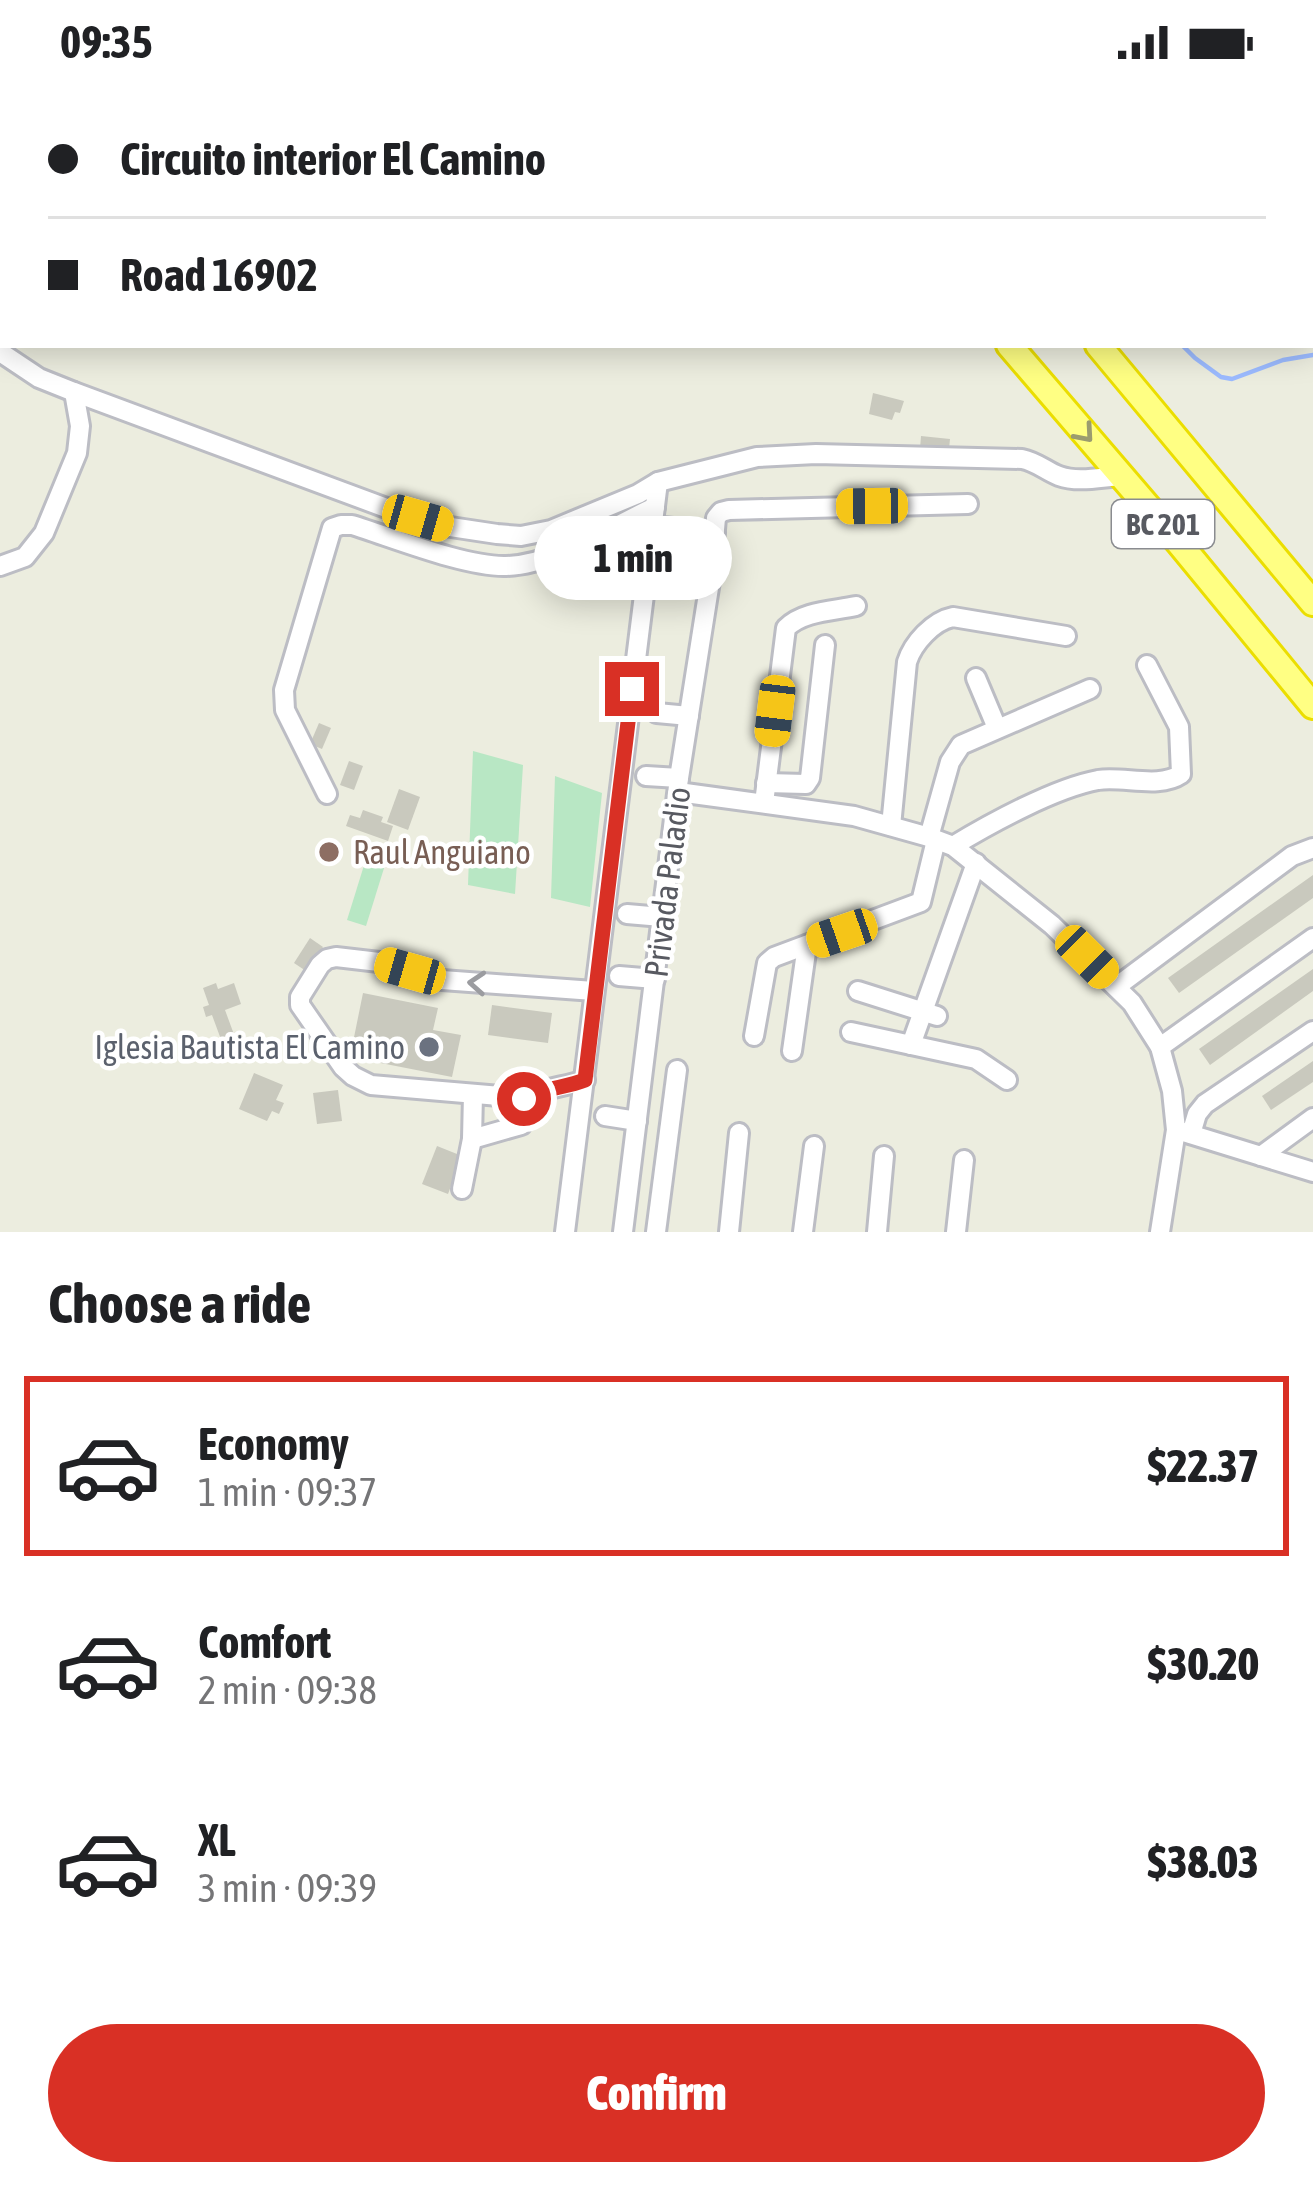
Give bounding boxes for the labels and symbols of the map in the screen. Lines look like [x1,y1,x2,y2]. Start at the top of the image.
one-way arrow [1071,420,1092,442]
car [836,487,908,525]
car [378,491,458,545]
road number: BC 201 [1112,500,1214,548]
callout: 1 min [533,515,731,599]
route end [605,662,659,716]
car [753,673,797,749]
street label: Privada Paladio [636,785,698,979]
place label: Raul Anguiano [353,833,531,871]
marker: Raul Anguiano [316,839,342,865]
car [802,904,882,962]
car [1049,919,1125,995]
car [370,944,450,998]
one-way arrow [468,970,487,996]
place label: Iglesia Bautista El Camino [94,1028,405,1066]
marker: Iglesia Bautista El Camino [416,1034,442,1060]
route start [497,1072,551,1126]

